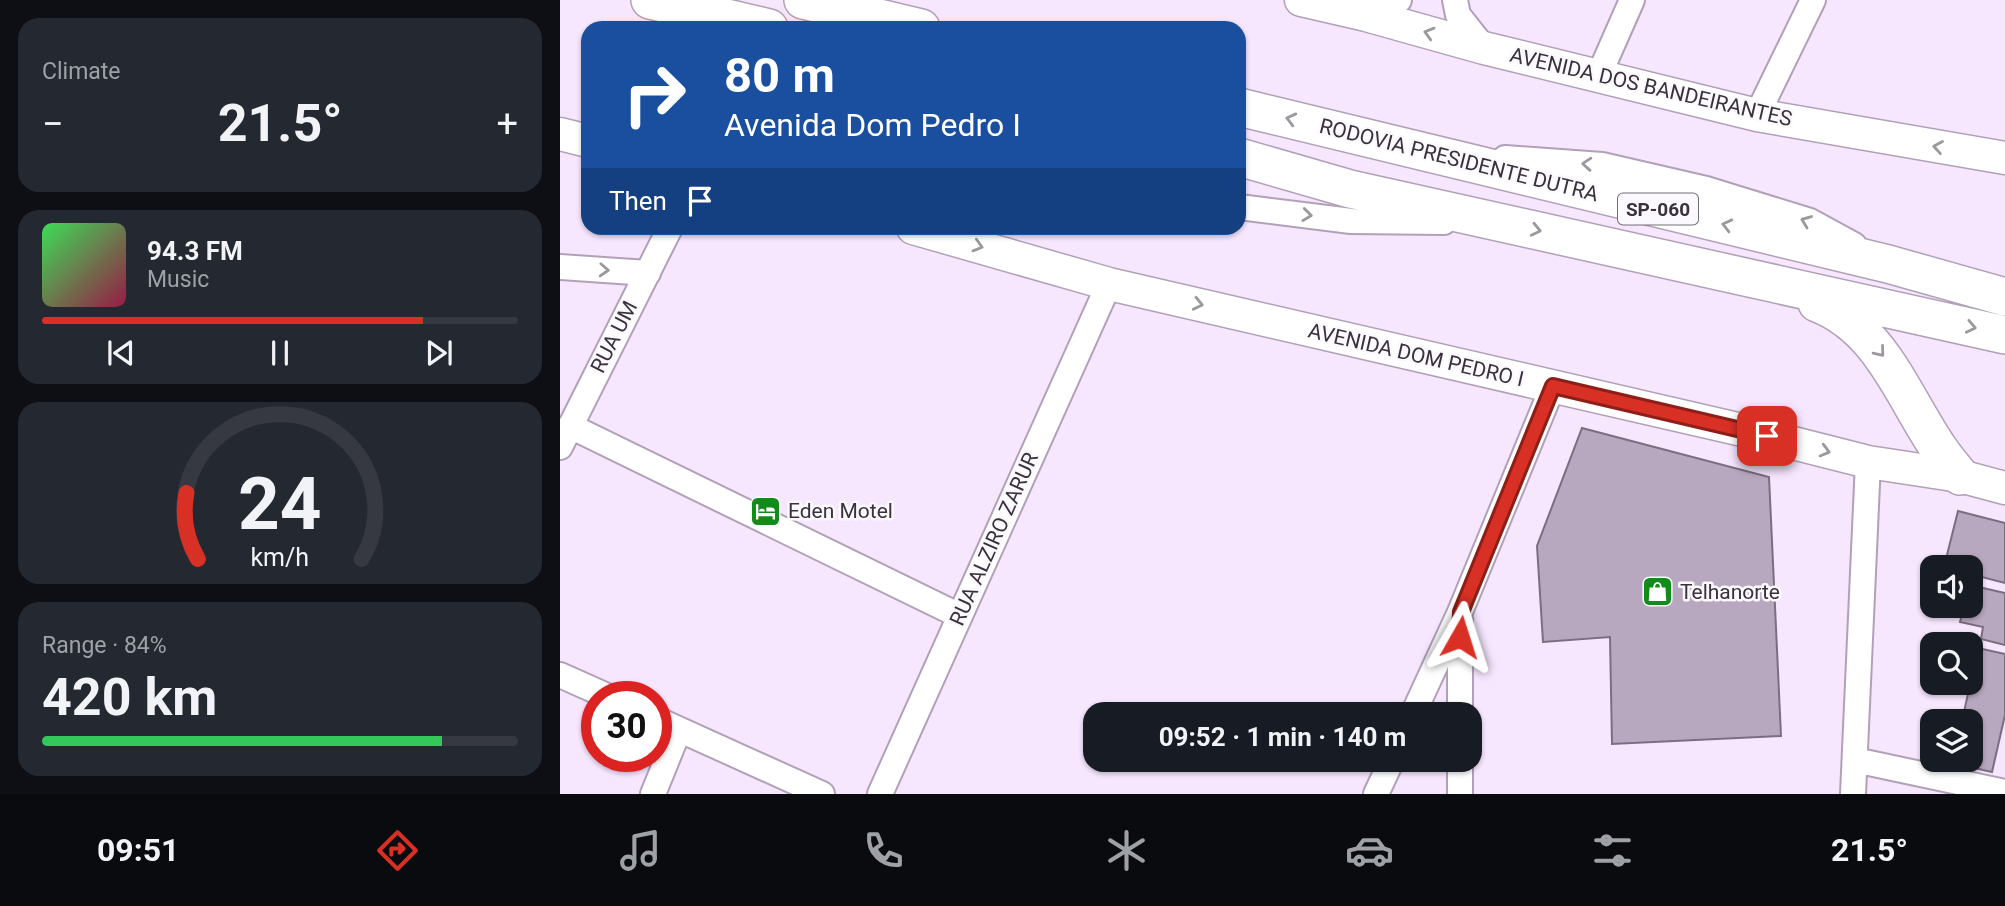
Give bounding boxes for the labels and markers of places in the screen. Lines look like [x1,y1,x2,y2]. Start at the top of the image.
pin [1737,406,1797,466]
hotel icon: Eden Motel [748,494,782,528]
place label: Eden Motel [788,499,893,523]
shop icon: Telhanorte [1640,575,1674,609]
place label: Telhanorte [1680,580,1780,604]

